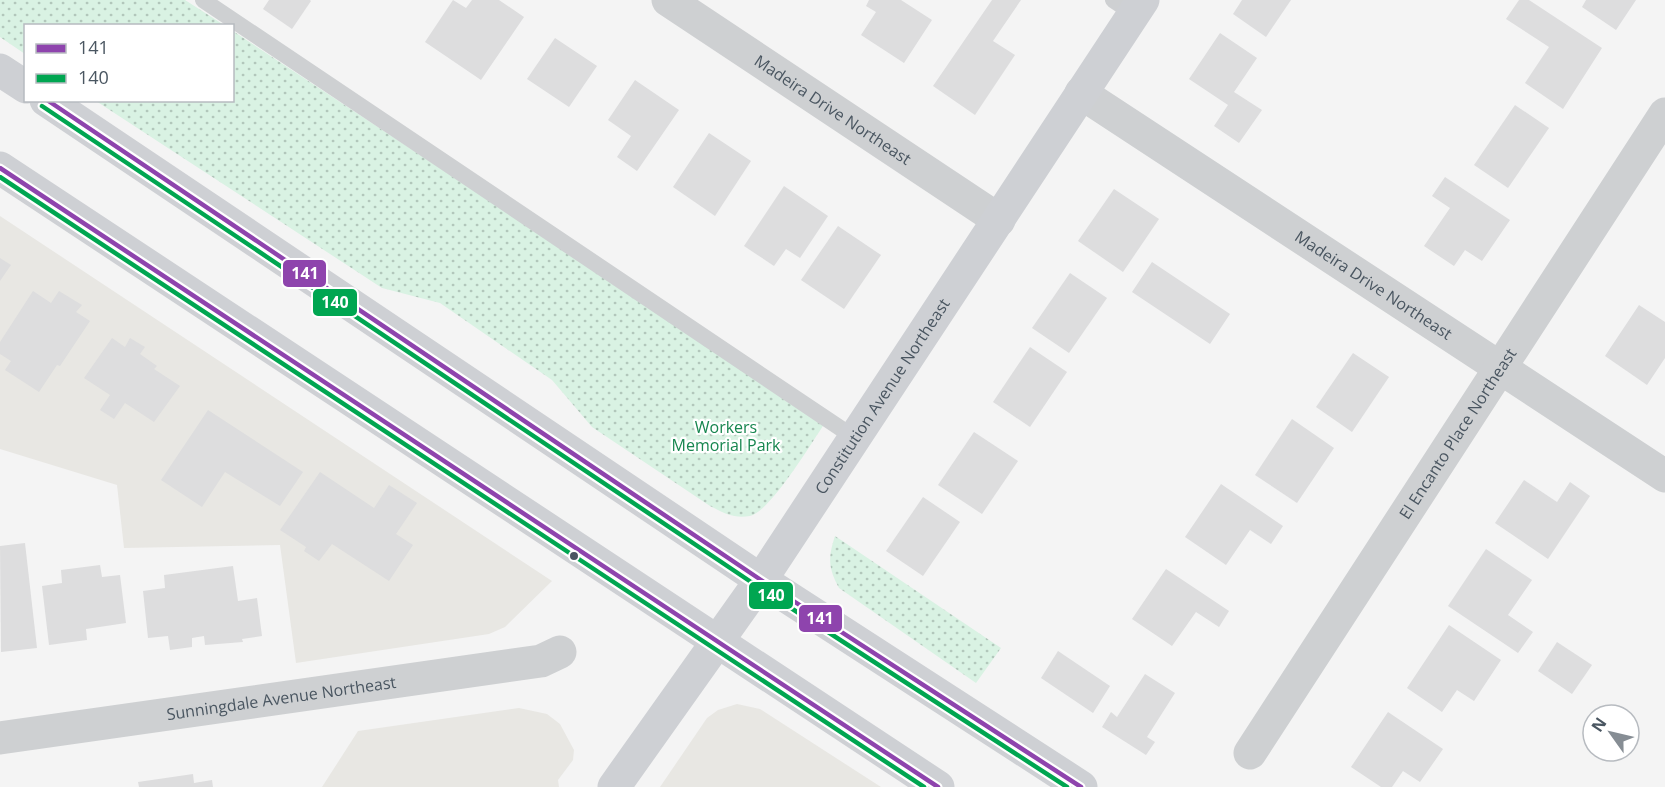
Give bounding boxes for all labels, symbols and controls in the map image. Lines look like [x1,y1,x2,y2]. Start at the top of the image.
legend [24,24,234,102]
text: 141 [78,35,109,59]
street label: Madeira Drive Northeast [750,50,916,170]
text: 140 [78,65,109,89]
street label: Madeira Drive Northeast [1291,225,1457,345]
line badge: 141 [282,259,327,288]
text: 141 [291,262,319,284]
line badge: 140 [312,288,358,317]
text: 140 [321,291,349,313]
street label: Constitution Avenue Northeast [809,294,955,499]
street label: El Encanto Place Northeast [1394,343,1521,523]
park label: Workers Memorial Park [672,416,781,456]
unlabelled marker [568,550,580,562]
line badge: 140 [748,581,794,610]
text: 140 [757,584,785,606]
line badge: 141 [798,604,843,633]
text: 141 [806,607,834,629]
street label: Sunningdale Avenue Northeast [165,671,398,725]
north arrow [1581,703,1641,763]
text: N [1586,713,1611,736]

